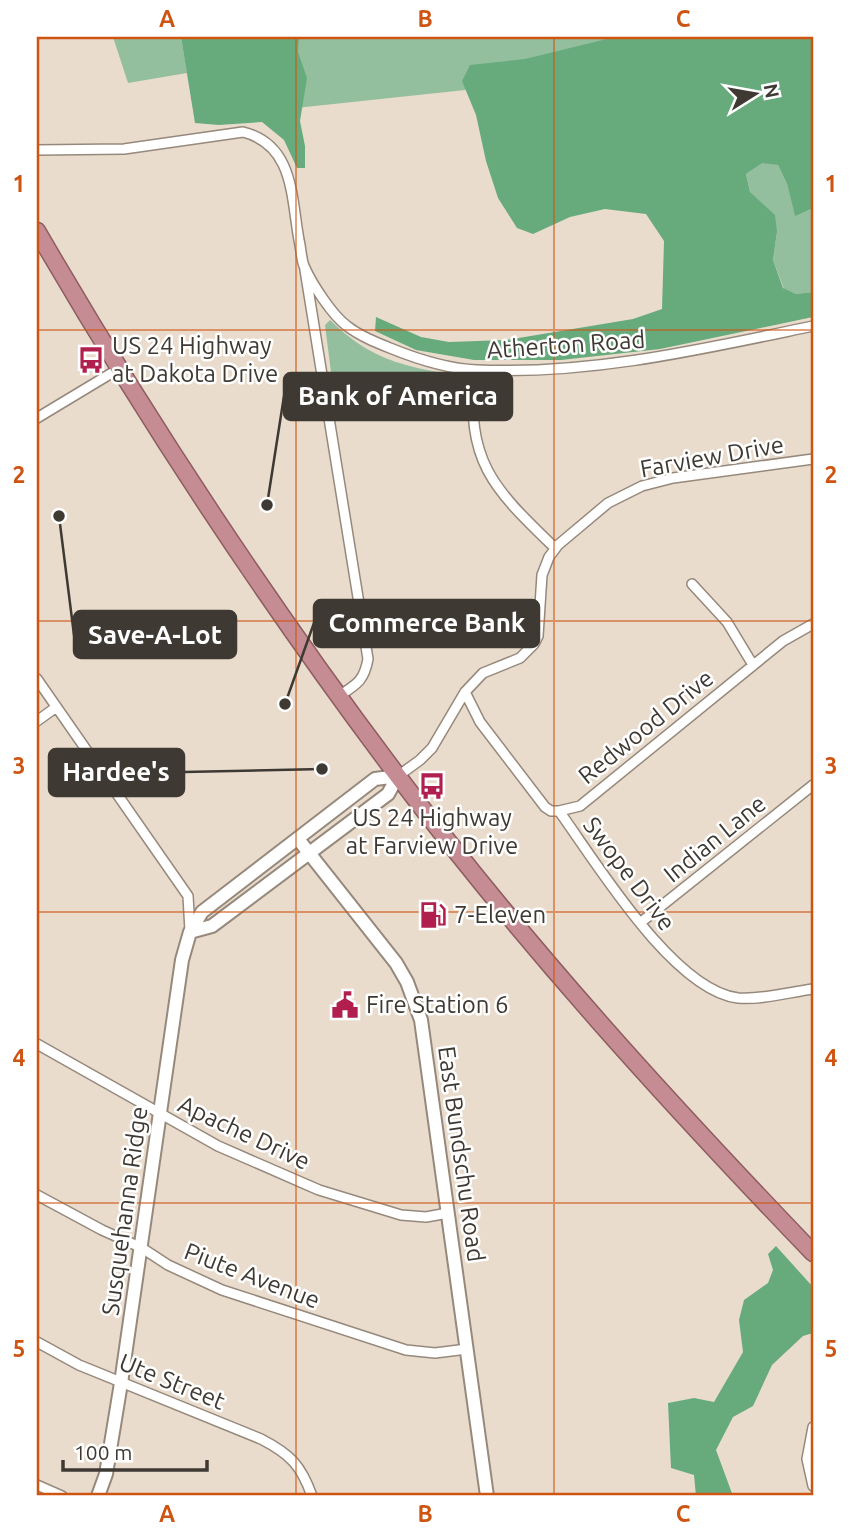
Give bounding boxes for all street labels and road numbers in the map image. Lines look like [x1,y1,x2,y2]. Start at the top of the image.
street label: Atherton Road [486,325,646,364]
street label: Farview Drive [638,431,786,482]
street label: Redwood Drive [573,664,718,789]
street label: Indian Lane [658,789,771,888]
street label: Swope Drive [578,812,681,936]
street label: East Bundschu Road [433,1044,490,1264]
street label: Apache Drive [174,1090,314,1175]
street label: Susquehanna Ridge [96,1105,153,1317]
street label: Piute Avenue [181,1237,324,1314]
street label: Ute Street [115,1348,229,1415]

